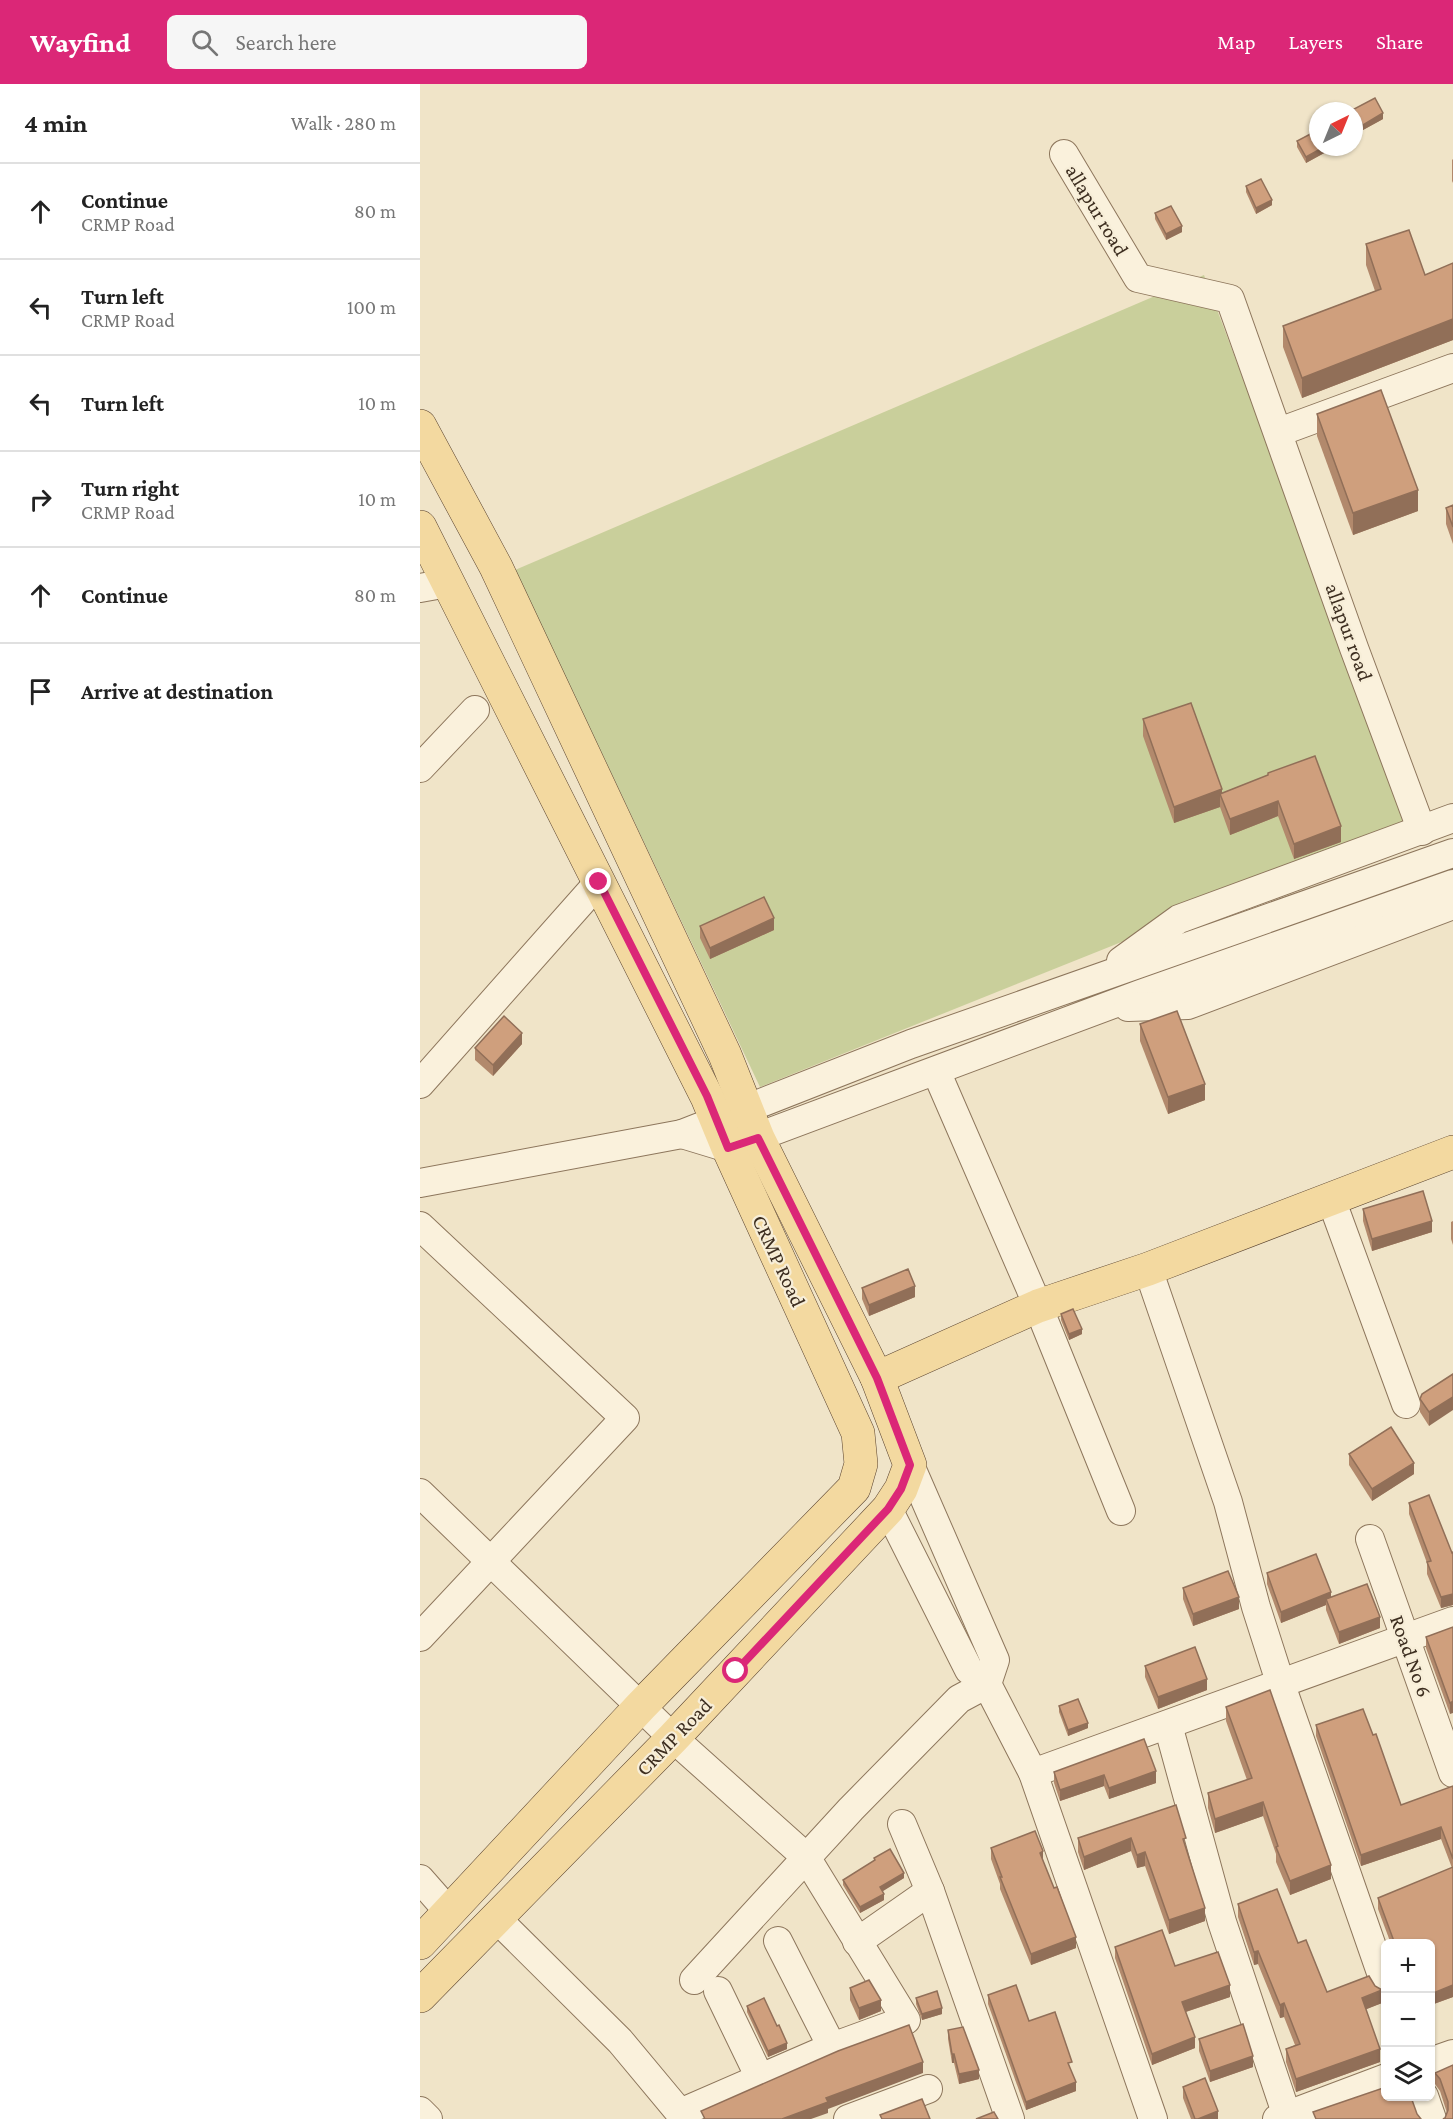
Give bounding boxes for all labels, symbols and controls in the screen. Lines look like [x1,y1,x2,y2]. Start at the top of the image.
search box [167,15,587,69]
icon: search [188,26,221,59]
text: Wayfind [30,27,131,58]
text: Search here [236,30,336,55]
text: Map [1217,30,1256,54]
text: Layers [1289,30,1343,54]
text: Share [1376,30,1423,54]
north arrow [1309,102,1363,156]
text: 4 min [24,109,88,138]
text: Walk · 280 m [291,112,396,134]
street label: allapur road [1060,160,1134,260]
text: Continue [81,188,168,213]
icon: ahead [24,195,57,228]
text: 80 m [354,200,396,222]
text: CRMP Road [81,213,175,235]
text: Turn left [81,284,164,309]
icon: left [24,291,57,324]
text: 100 m [347,296,396,318]
text: CRMP Road [81,309,175,331]
icon: left [24,387,57,420]
text: Turn left [81,391,164,416]
text: 10 m [358,392,396,414]
text: Turn right [81,476,179,501]
icon: right [24,483,57,516]
text: 10 m [358,488,396,510]
text: CRMP Road [81,501,175,523]
icon: ahead [24,579,57,612]
street label: allapur road [1320,580,1378,684]
text: Continue [81,583,168,608]
text: 80 m [354,584,396,606]
icon: arrive [24,675,57,708]
text: Arrive at destination [81,679,273,704]
route end [585,868,611,894]
street label: CRMP Road [747,1211,811,1311]
street label: Road No 6 [1385,1612,1437,1700]
route start [722,1657,748,1683]
street label: CRMP Road [631,1693,717,1781]
map controls [1381,1939,1435,2101]
button: + [1381,1939,1435,1993]
button: − [1381,1993,1435,2047]
button: layers [1381,2047,1435,2101]

